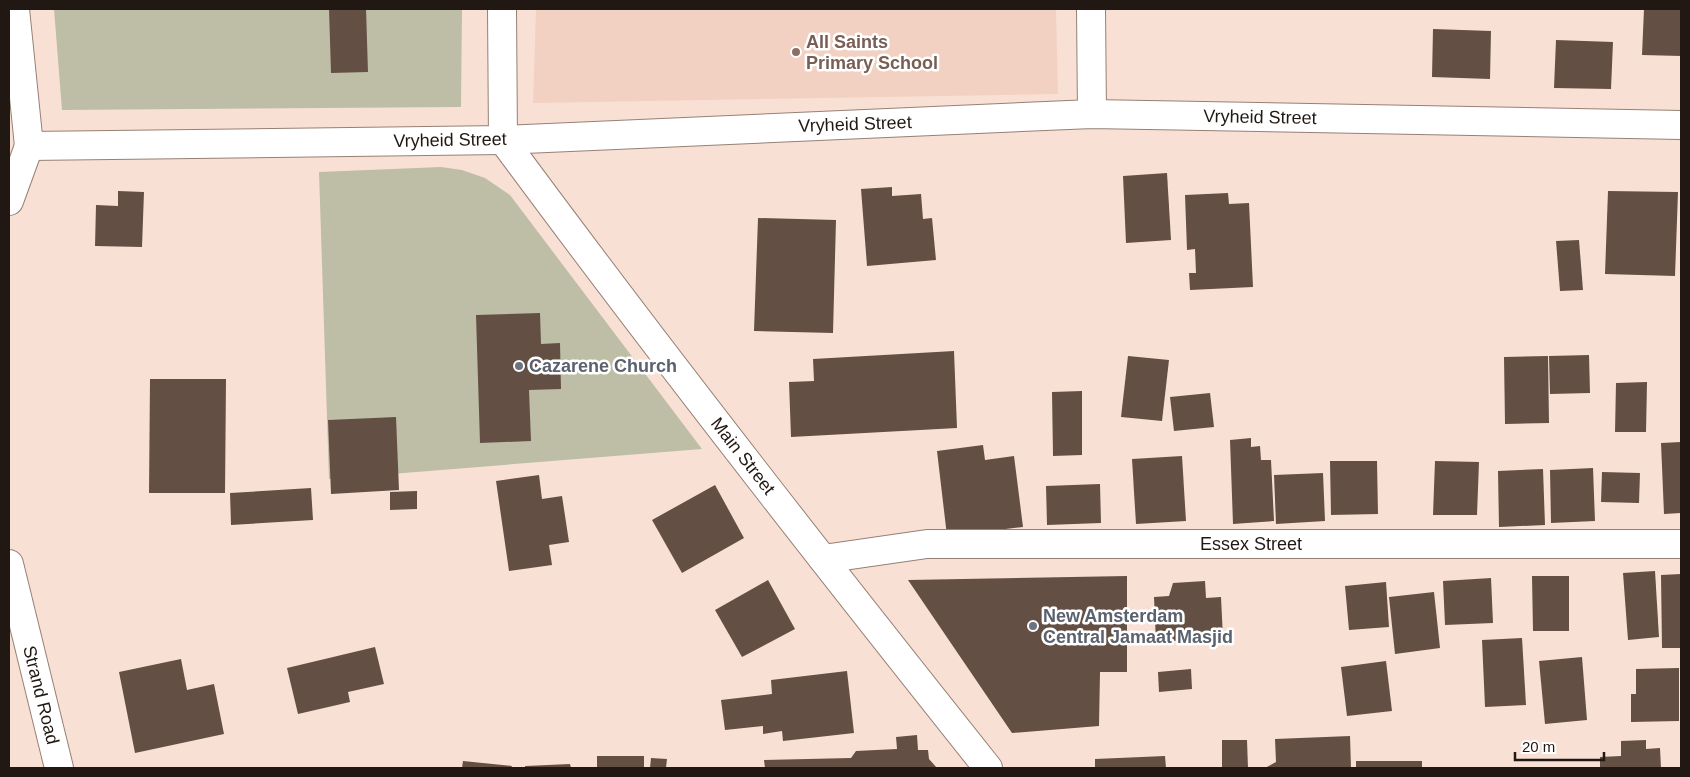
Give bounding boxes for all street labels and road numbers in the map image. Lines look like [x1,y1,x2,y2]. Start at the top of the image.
street label: Vryheid Street [1203,106,1317,128]
street label: Vryheid Street [798,112,912,136]
street label: Vryheid Street [393,129,507,151]
street label: Main Street [707,414,779,498]
street label: Essex Street [1200,534,1302,554]
street label: Strand Road [19,644,63,746]

